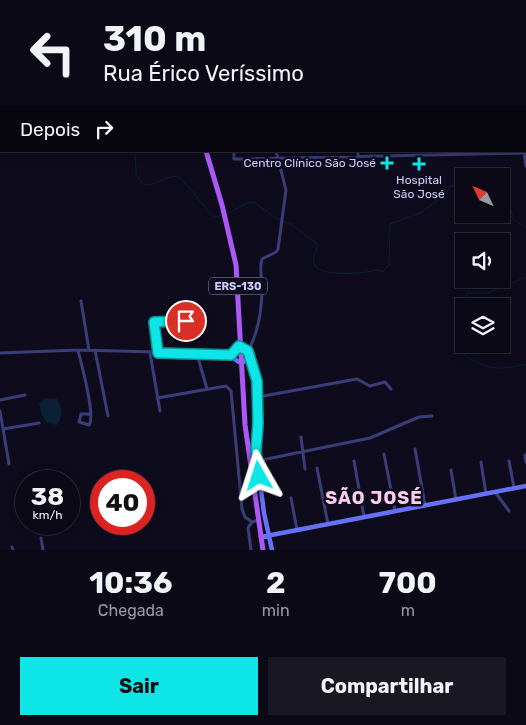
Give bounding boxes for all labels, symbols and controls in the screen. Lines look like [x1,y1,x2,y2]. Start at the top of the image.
text: 310 m [103,18,206,60]
icon: left [20,20,85,85]
text: Rua Érico Veríssimo [103,60,304,87]
icon: right [90,115,118,143]
text: Depois [20,118,80,141]
place label: Centro Clínico São José [243,156,376,170]
marker: Centro Clínico São José [380,156,394,170]
marker: Hospital São José [412,157,426,171]
north arrow [455,168,510,222]
map controls [455,168,510,353]
place label: Hospital São José [393,173,445,201]
button: sound [455,233,510,288]
road number: ERS-130 [209,278,267,294]
button: layers [455,298,510,353]
pin [165,300,207,342]
icon: arrive [172,307,200,335]
position arrow [232,449,284,501]
speed limit sign: 40 [90,470,155,535]
text: 38 [31,482,64,511]
district label: SÃO JOSÉ [325,487,423,509]
text: km/h [33,508,62,522]
text: 10:36 [89,565,173,601]
text: 2 [266,565,285,601]
text: 700 [379,565,437,601]
text: Chegada [98,601,164,620]
text: min [262,601,290,620]
text: m [401,601,415,620]
button: Sair [20,657,258,715]
button: Compartilhar [268,657,506,715]

